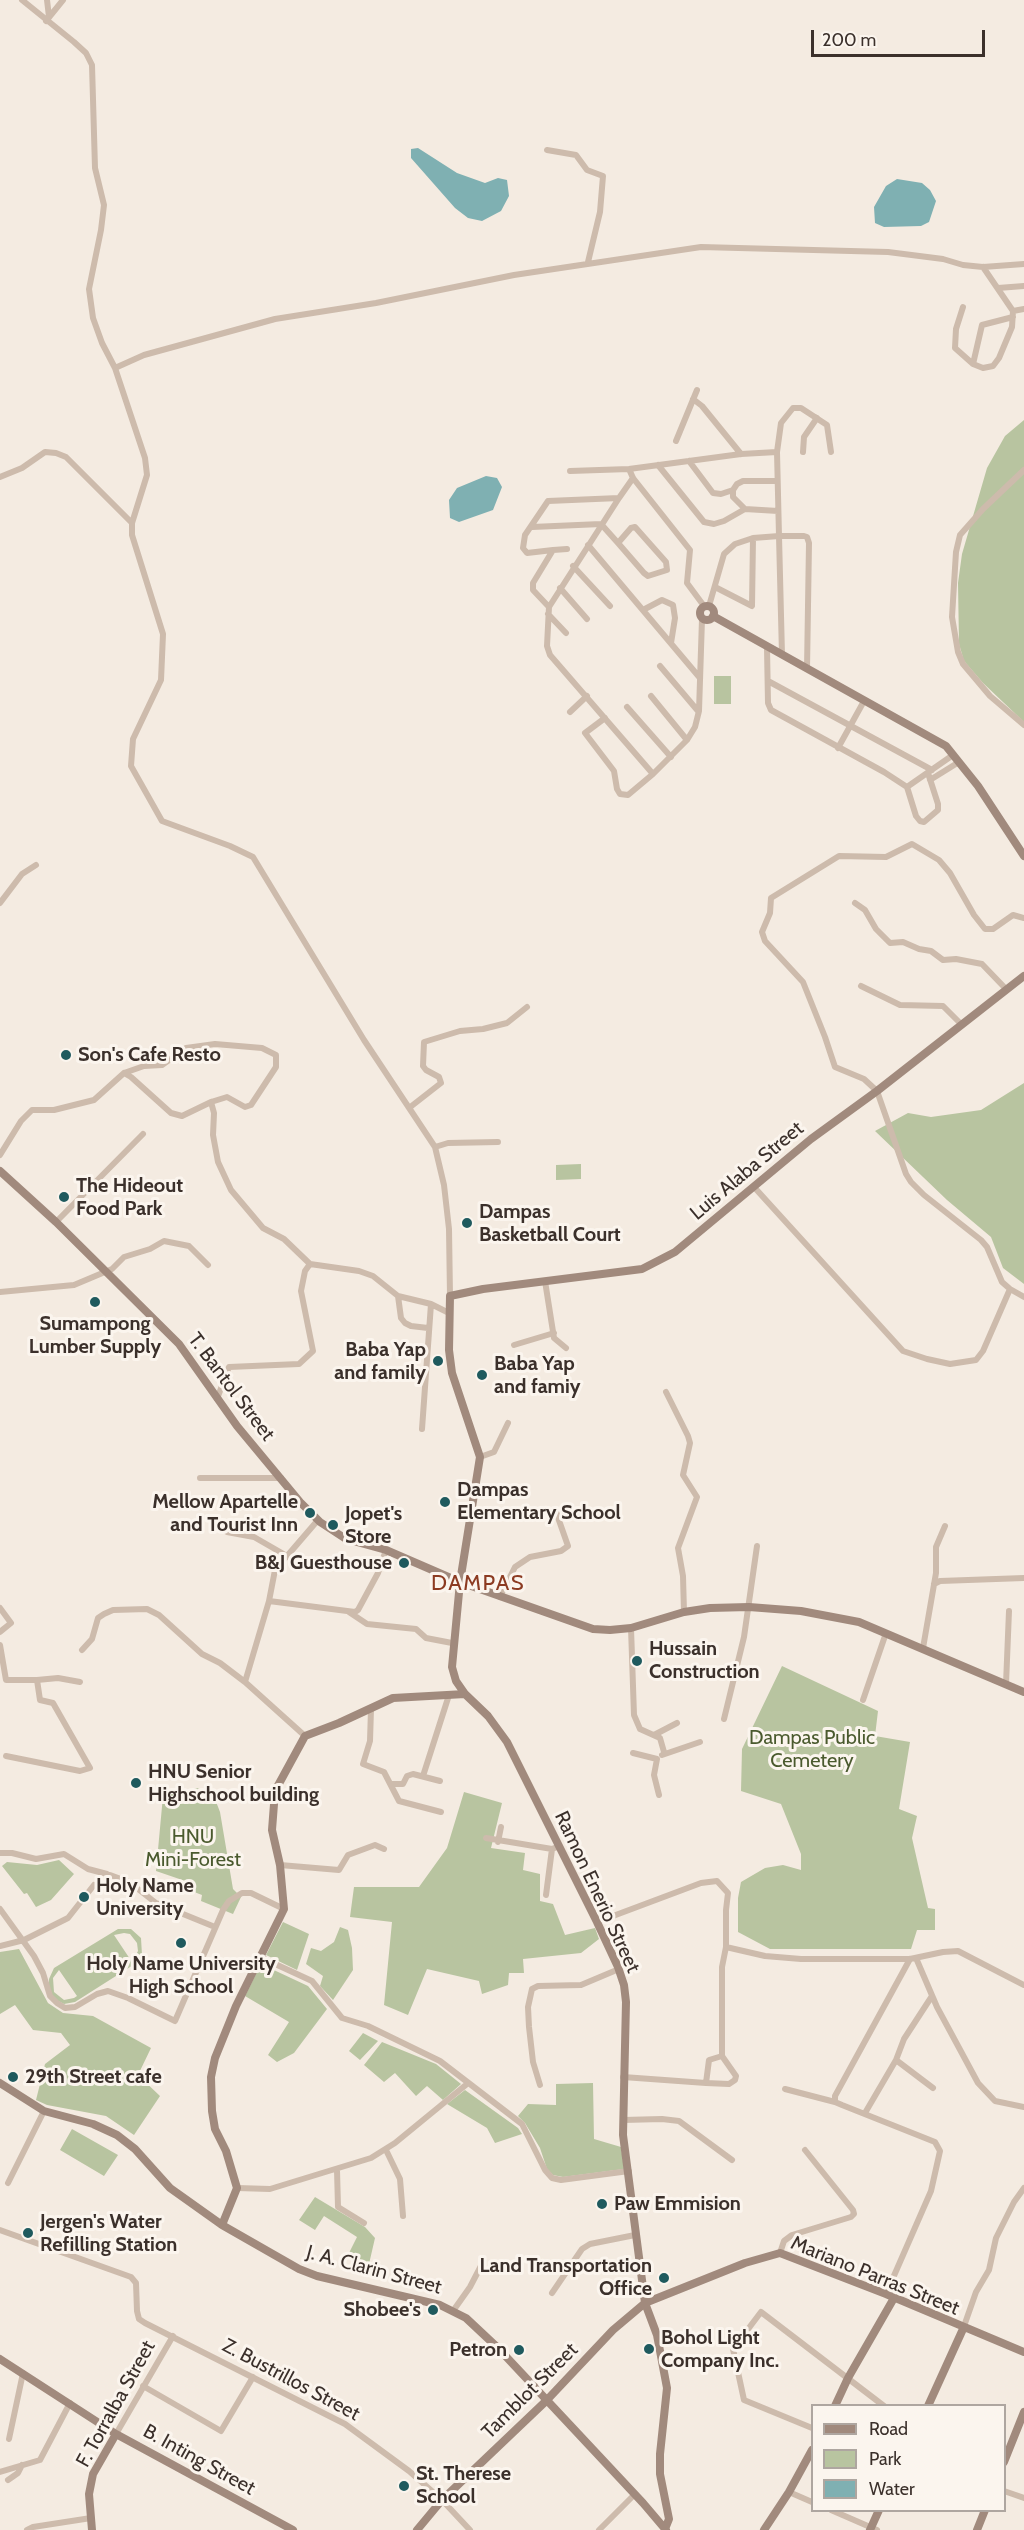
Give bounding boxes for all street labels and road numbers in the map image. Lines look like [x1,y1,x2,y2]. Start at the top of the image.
street label: Luis Alaba Street [685,1117,809,1225]
street label: T. Bantol Street [183,1328,279,1446]
street label: Ramon Enerio Street [549,1807,645,1977]
street label: Mariano Parras Street [787,2231,963,2321]
street label: J. A. Clarin Street [304,2240,444,2300]
street label: Z. Bustrillos Street [218,2334,364,2426]
street label: F. Torralba Street [71,2336,161,2472]
street label: Tamblot Street [477,2338,583,2444]
street label: B. Inting Street [139,2419,259,2501]

